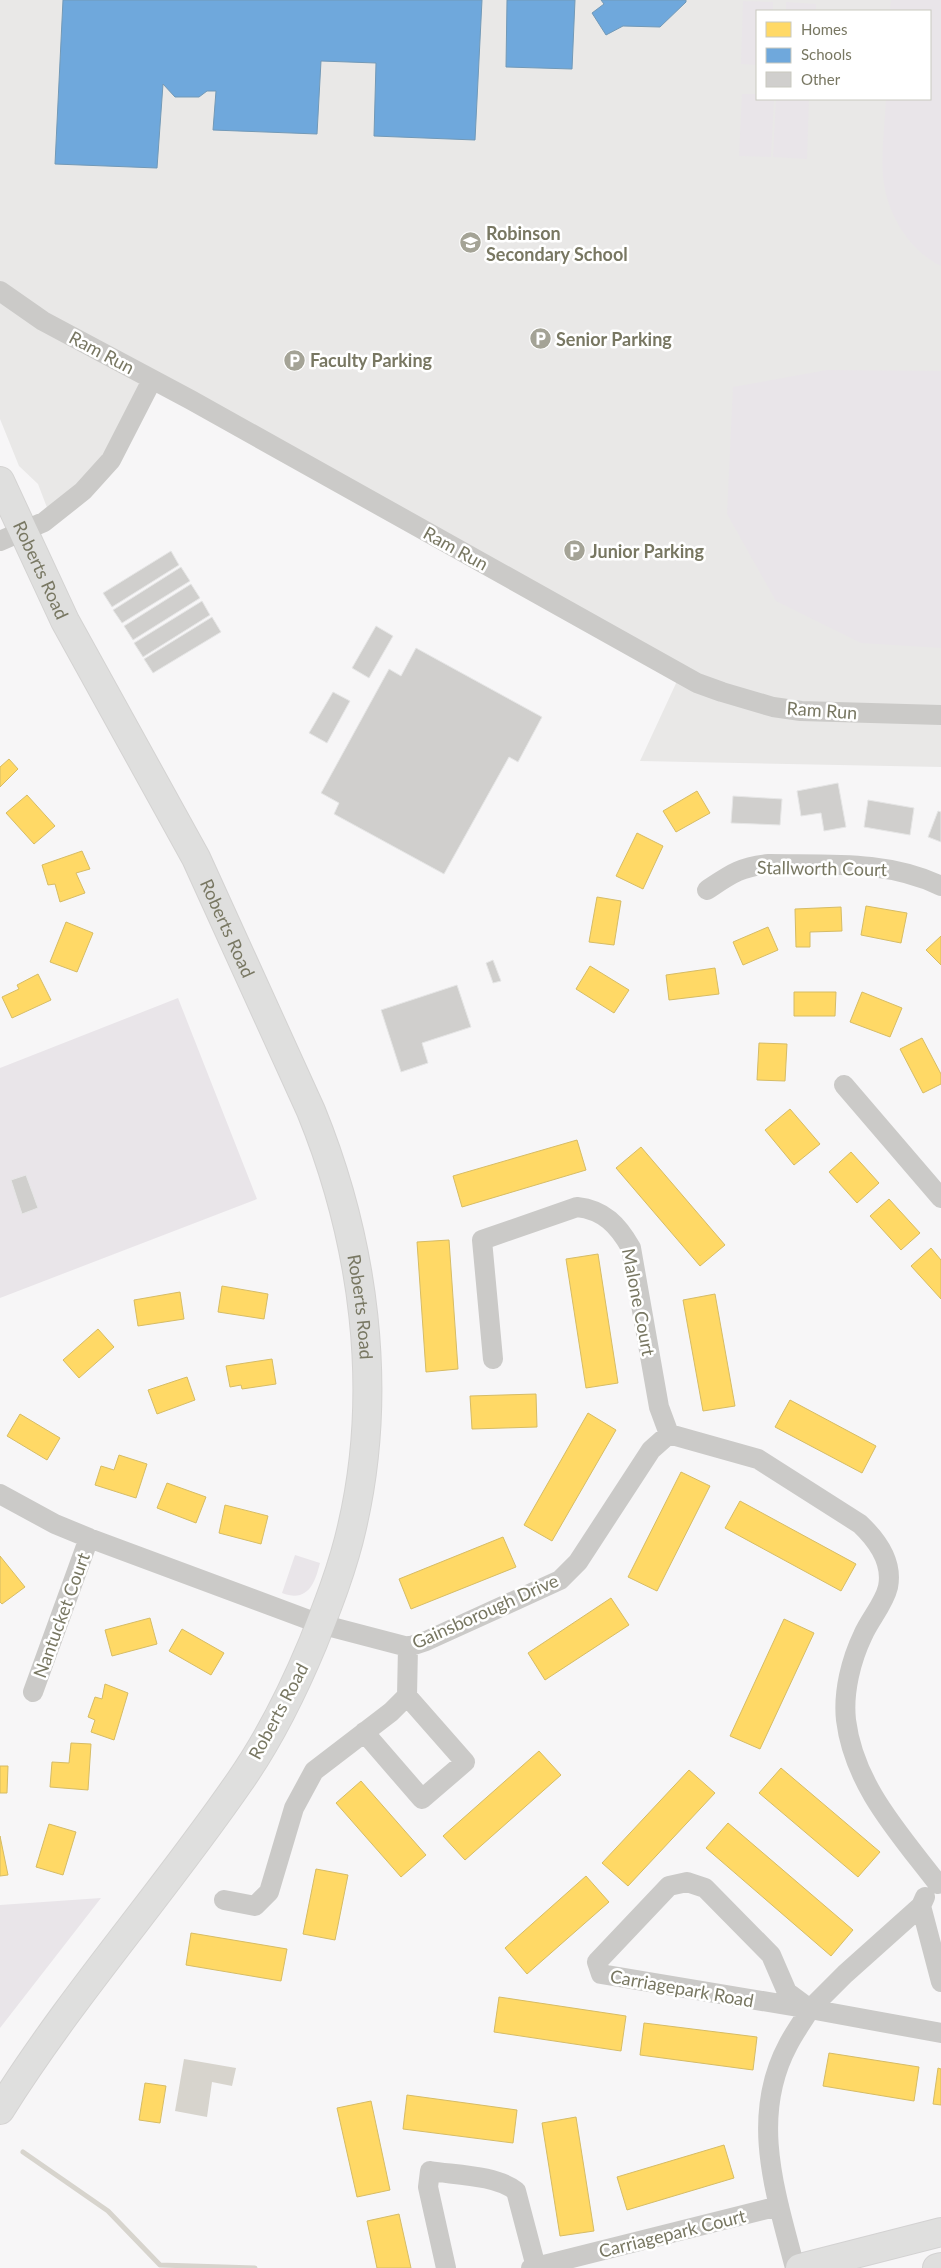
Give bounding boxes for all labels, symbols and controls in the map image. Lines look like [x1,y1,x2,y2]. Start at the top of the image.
legend [756,10,931,100]
text: Homes [801,20,847,38]
text: Schools [801,45,852,63]
text: Other [801,70,841,88]
place label: Robinson Secondary School [486,222,628,265]
school or university icon: Robinson Secondary School [458,231,482,255]
street label: Ram Run [66,326,138,378]
parking icon: Senior Parking [528,327,552,351]
place label: Senior Parking [556,328,672,350]
parking icon: Faculty Parking [282,348,306,372]
place label: Faculty Parking [310,349,433,371]
street label: Roberts Road [9,517,74,623]
street label: Ram Run [420,521,492,575]
parking icon: Junior Parking [562,539,586,563]
place label: Junior Parking [590,540,704,562]
street label: Ram Run [786,697,858,723]
street label: Stallworth Court [757,856,888,880]
street label: Roberts Road [196,875,260,981]
street label: Malone Court [618,1246,660,1358]
street label: Roberts Road [343,1252,378,1360]
street label: Nantucket Court [28,1549,94,1681]
street label: Gainsborough Drive [408,1569,562,1653]
street label: Roberts Road [243,1659,313,1763]
street label: Carriagepark Road [609,1965,755,2011]
street label: Carriagepark Court [596,2204,748,2262]

